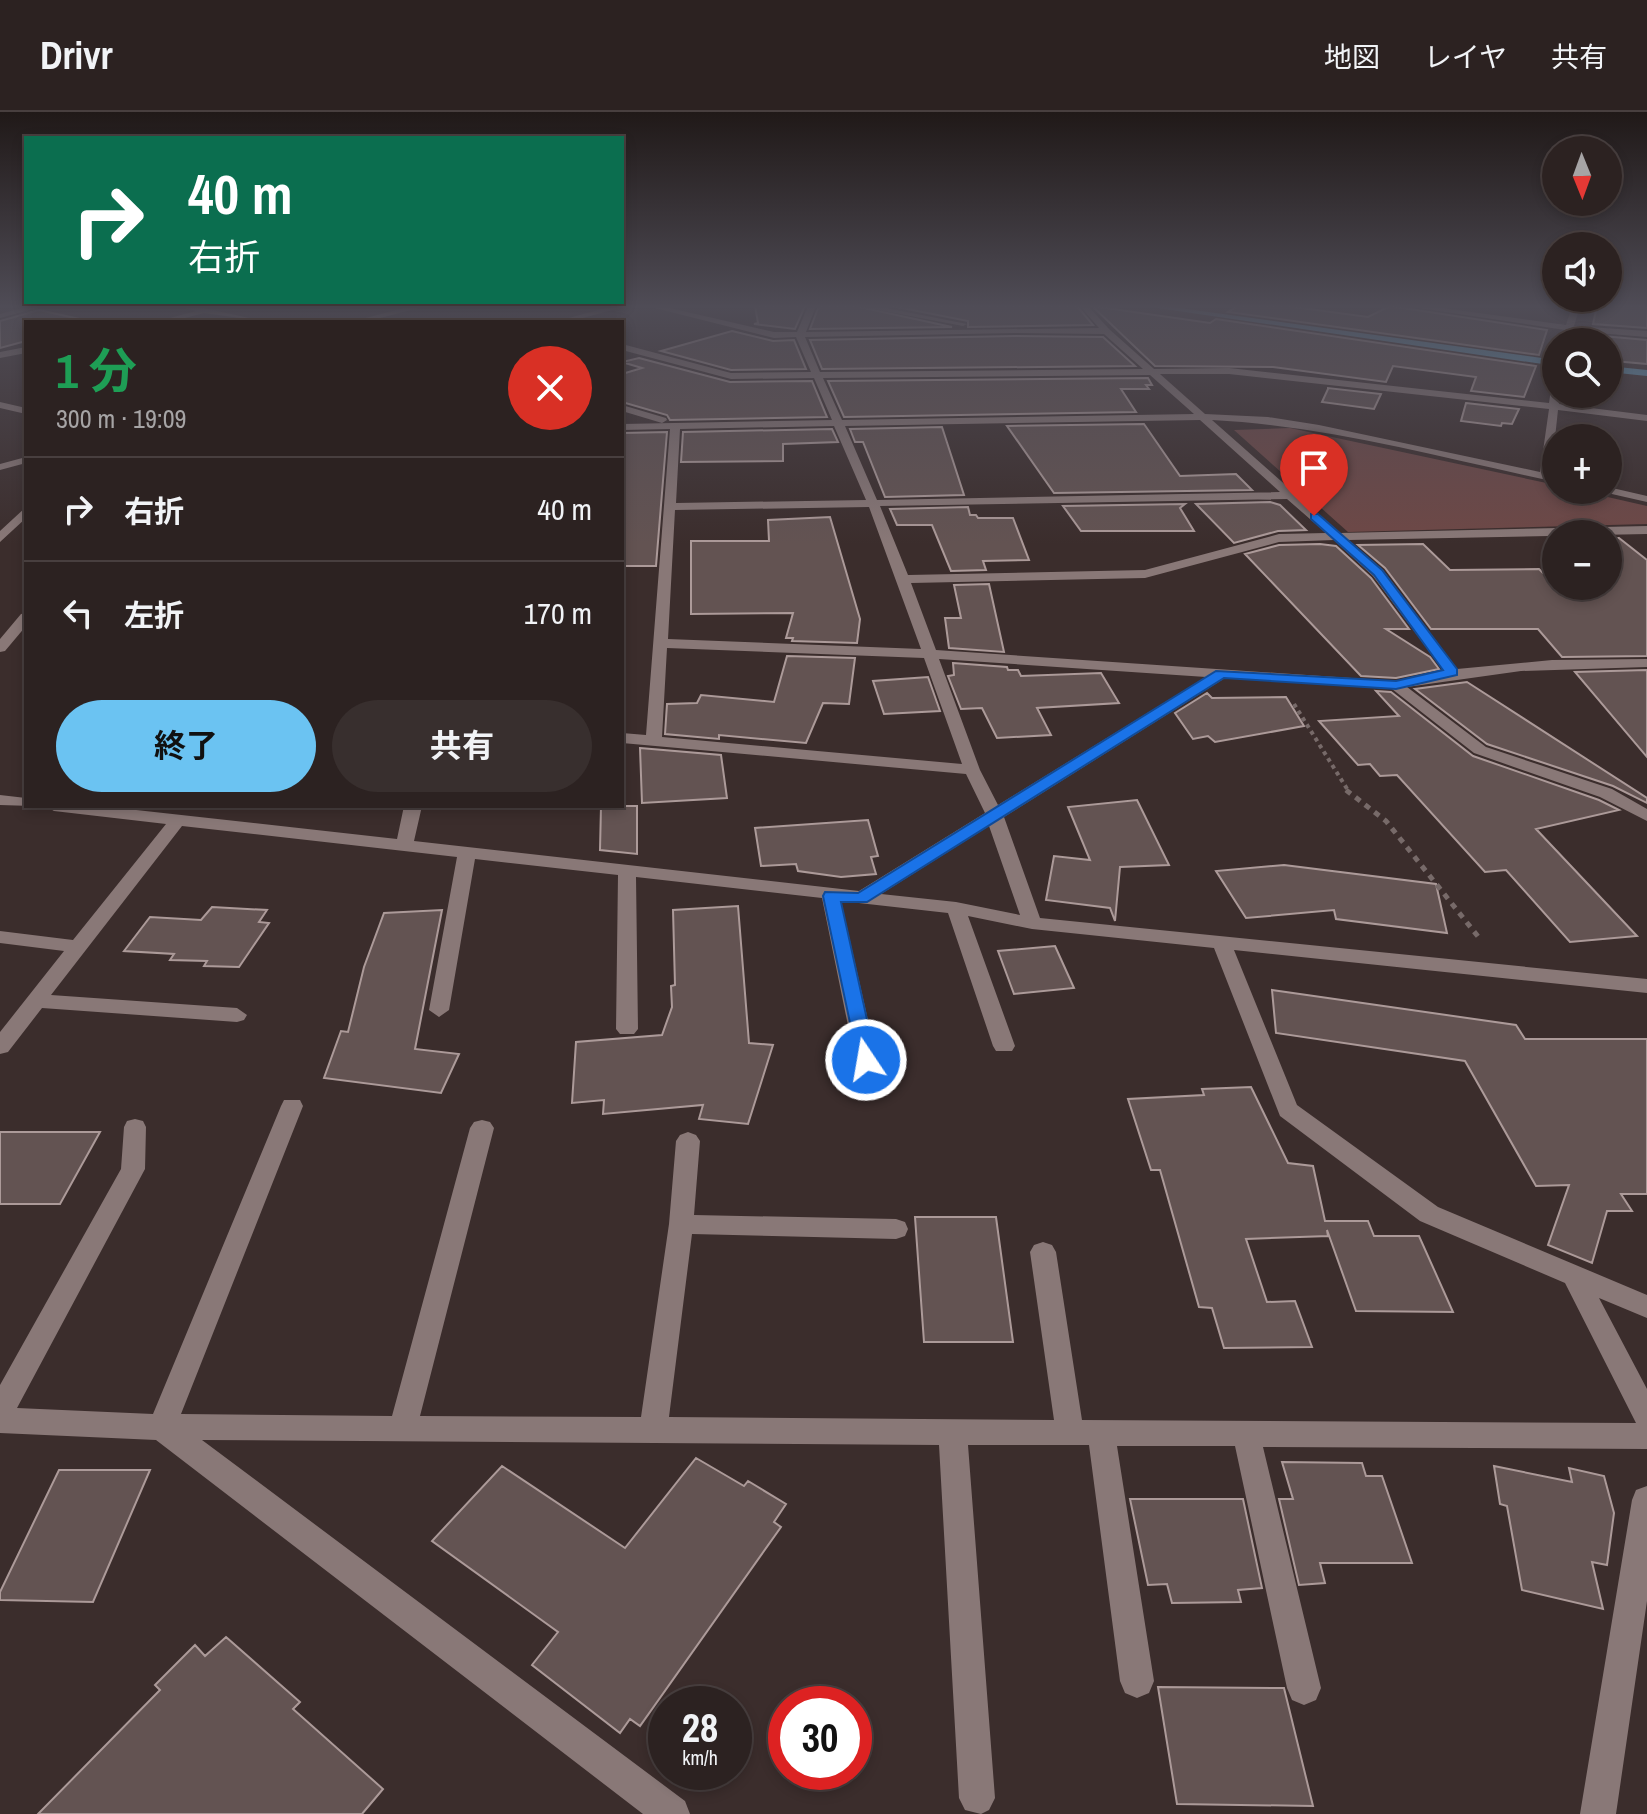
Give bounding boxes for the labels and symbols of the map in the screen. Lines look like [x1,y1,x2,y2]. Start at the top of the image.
north arrow [1542,136,1622,216]
pin [1280,434,1348,516]
position arrow [824,1018,908,1102]
speed limit sign: 30 [768,1686,872,1790]

